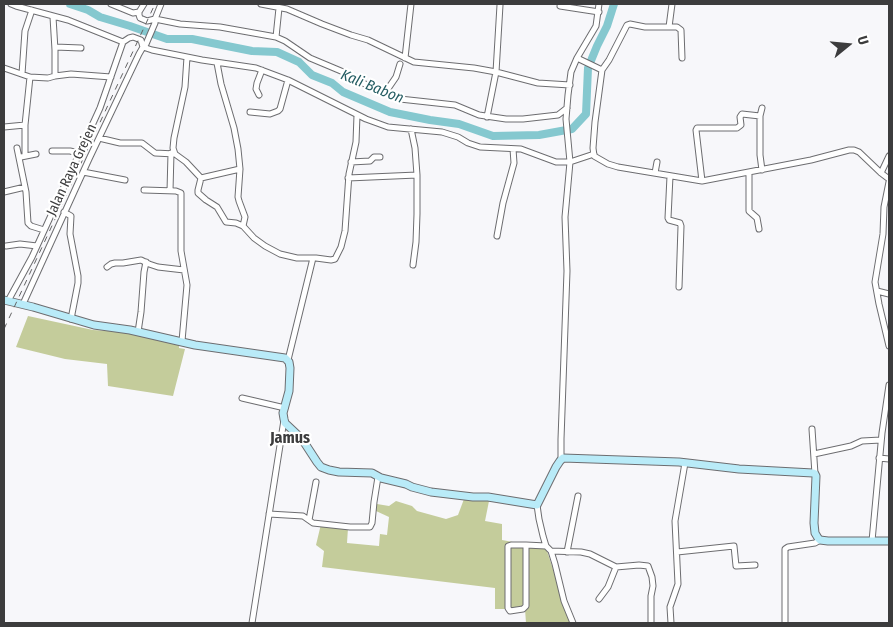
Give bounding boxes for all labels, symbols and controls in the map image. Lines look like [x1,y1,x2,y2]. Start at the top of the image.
north arrow [823,20,873,70]
text: U [853,34,872,47]
water label: Kali Babon [338,66,406,108]
street label: Jalan Raya Grejen [43,121,101,219]
district label: Jamus [270,429,310,449]

